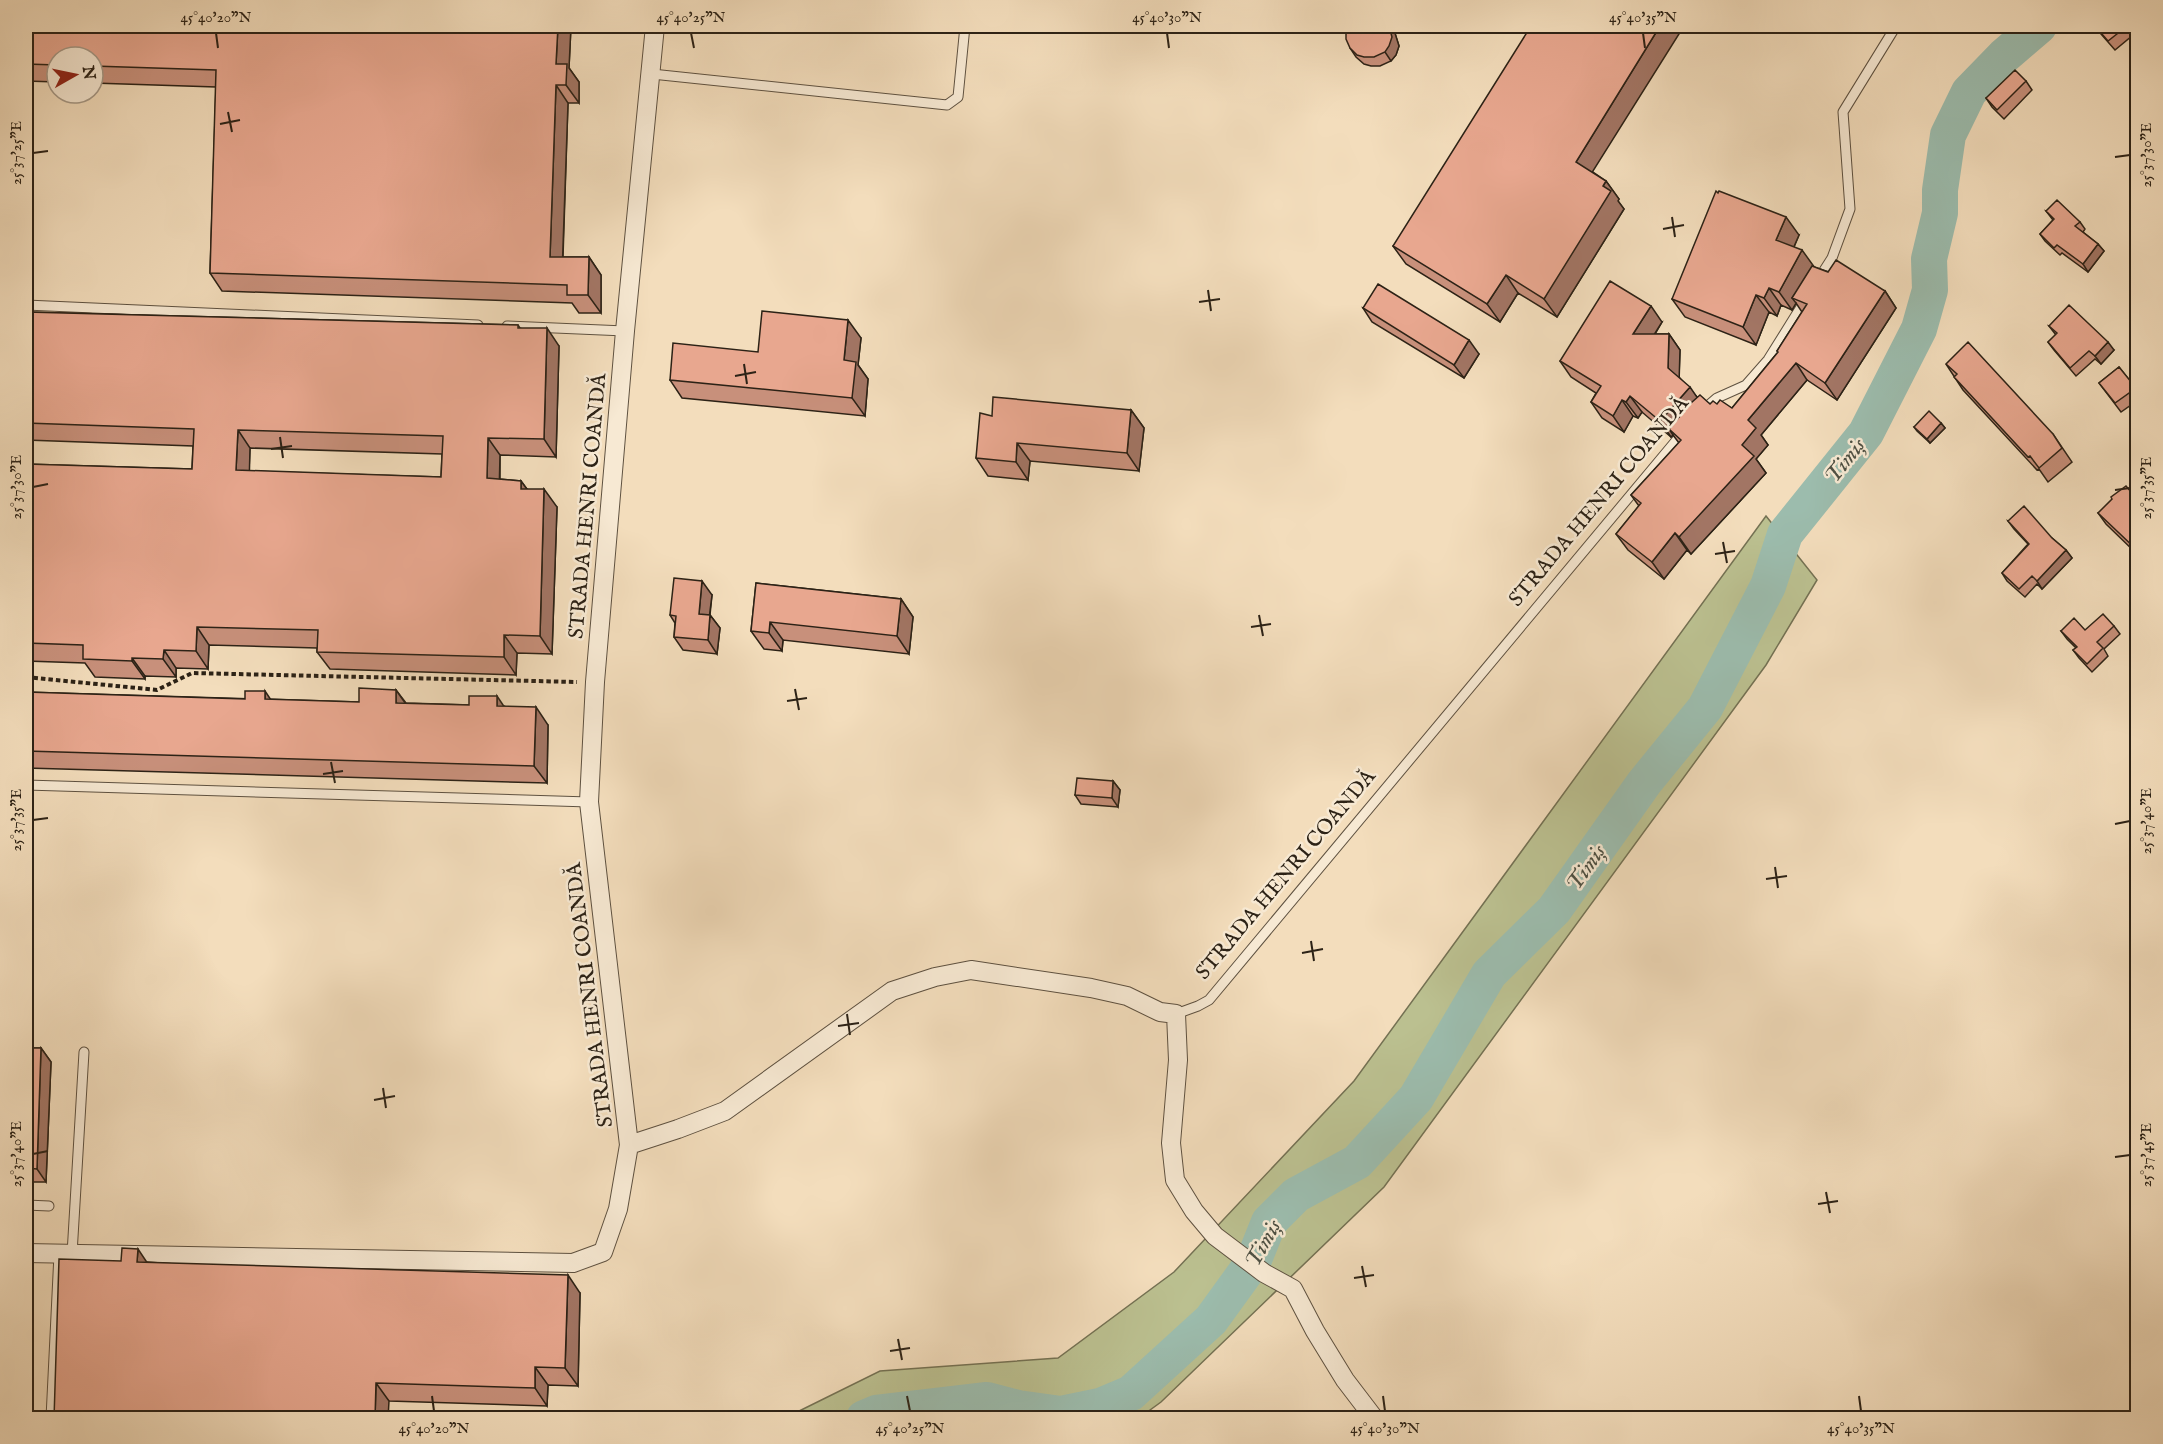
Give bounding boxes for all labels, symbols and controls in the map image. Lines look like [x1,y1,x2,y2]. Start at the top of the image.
text: 45°40'20"N [180,8,252,27]
text: 45°40'25"N [656,8,726,27]
text: 45°40'30"N [1132,8,1202,27]
text: 45°40'35"N [1609,8,1677,27]
north arrow [45,45,105,105]
text: N [77,64,99,82]
text: 25°37'25"E [7,121,26,185]
text: 25°37'30"E [2137,123,2156,187]
street label: STRADA HENRI COANDĂ [562,371,614,640]
street label: STRADA HENRI COANDĂ [1502,390,1696,613]
water label: Timiș [1819,432,1873,490]
text: 25°37'30"E [7,455,26,519]
text: 25°37'35"E [2137,457,2156,519]
street label: STRADA HENRI COANDĂ [1189,763,1383,986]
text: 25°37'40"E [2137,788,2156,854]
text: 25°37'35"E [7,789,26,851]
water label: Timiș [1561,839,1613,897]
street label: STRADA HENRI COANDĂ [560,860,620,1129]
text: 25°37'40"E [7,1121,26,1187]
text: 25°37'45"E [2137,1123,2156,1187]
water label: Timiș [1239,1214,1289,1273]
text: 45°40'20"N [398,1419,470,1438]
text: 45°40'25"N [875,1419,945,1438]
text: 45°40'30"N [1350,1419,1420,1438]
text: 45°40'35"N [1827,1419,1895,1438]

